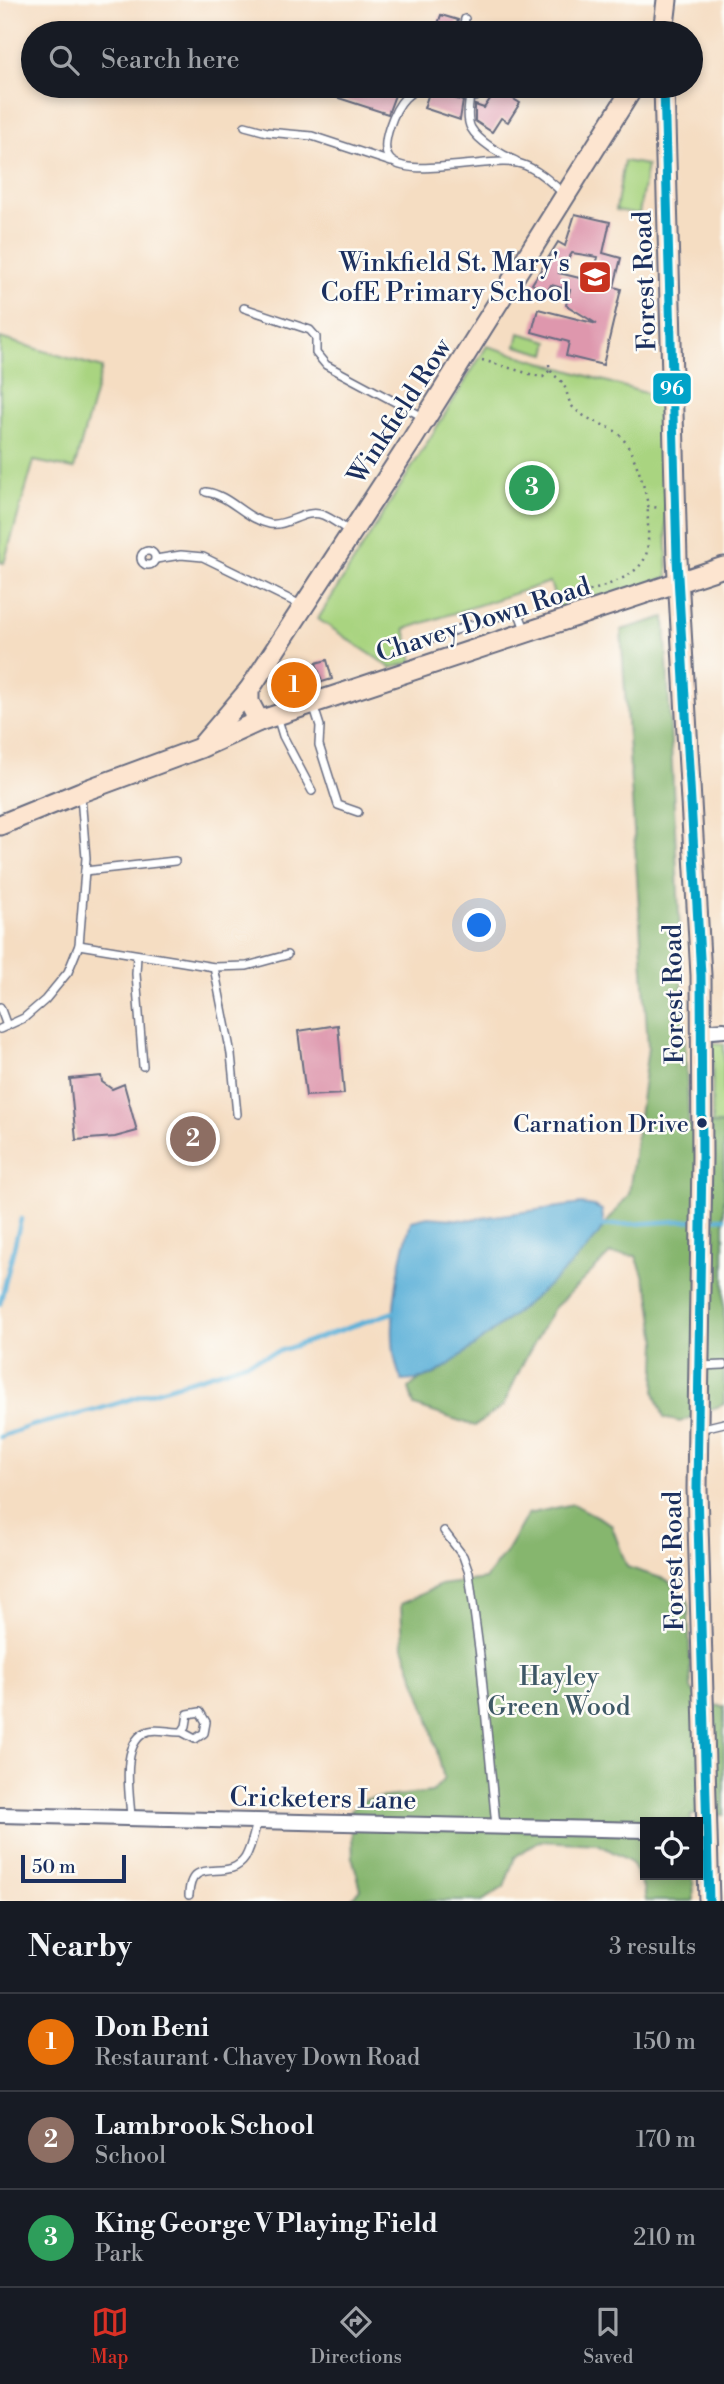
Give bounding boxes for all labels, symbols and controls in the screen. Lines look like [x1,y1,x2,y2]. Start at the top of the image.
search box [21,21,703,98]
icon: search [45,41,83,79]
text: Search here [101,44,240,76]
street label: Forest Road [627,210,663,352]
place label: Winkfield St. Mary's CofE Primary School [321,247,570,309]
school or university icon: Winkfield St. Mary's CofE Primary School [576,258,614,296]
street label: Winkfield Row [340,332,459,491]
line badge: 96 [652,372,692,405]
text: 96 [660,377,684,401]
pin: 3 [509,462,555,514]
street label: Chavey Down Road [372,570,595,670]
pin: 1 [271,659,317,711]
your location [462,908,496,942]
street label: Forest Road [657,923,691,1064]
place label: Carnation Drive [513,1110,689,1140]
pin: 2 [170,1113,216,1165]
marker: Carnation Drive [695,1116,709,1130]
street label: Forest Road [657,1490,691,1631]
park label: Hayley Green Wood [487,1661,631,1723]
street label: Cricketers Lane [229,1781,417,1817]
map controls [640,1817,703,1880]
button: locate [640,1817,703,1880]
scale bar [21,1852,126,1884]
text: 50 m [32,1855,76,1879]
text: Nearby [28,1928,132,1966]
text: 3 results [609,1933,696,1961]
text: Don Beni [95,2012,209,2044]
text: 1 [45,2028,57,2056]
text: 150 m [633,2028,696,2056]
text: Restaurant · Chavey Down Road [95,2044,420,2072]
text: Lambrook School [95,2110,314,2142]
text: 2 [44,2126,58,2154]
text: 170 m [636,2126,696,2154]
text: School [95,2142,166,2170]
text: King George V Playing Field [95,2208,438,2240]
text: 3 [44,2224,58,2252]
text: 210 m [633,2224,696,2252]
text: Park [95,2240,143,2268]
tab: Map [91,2303,129,2369]
tab: Directions [310,2303,402,2369]
tab: Saved [583,2303,633,2369]

